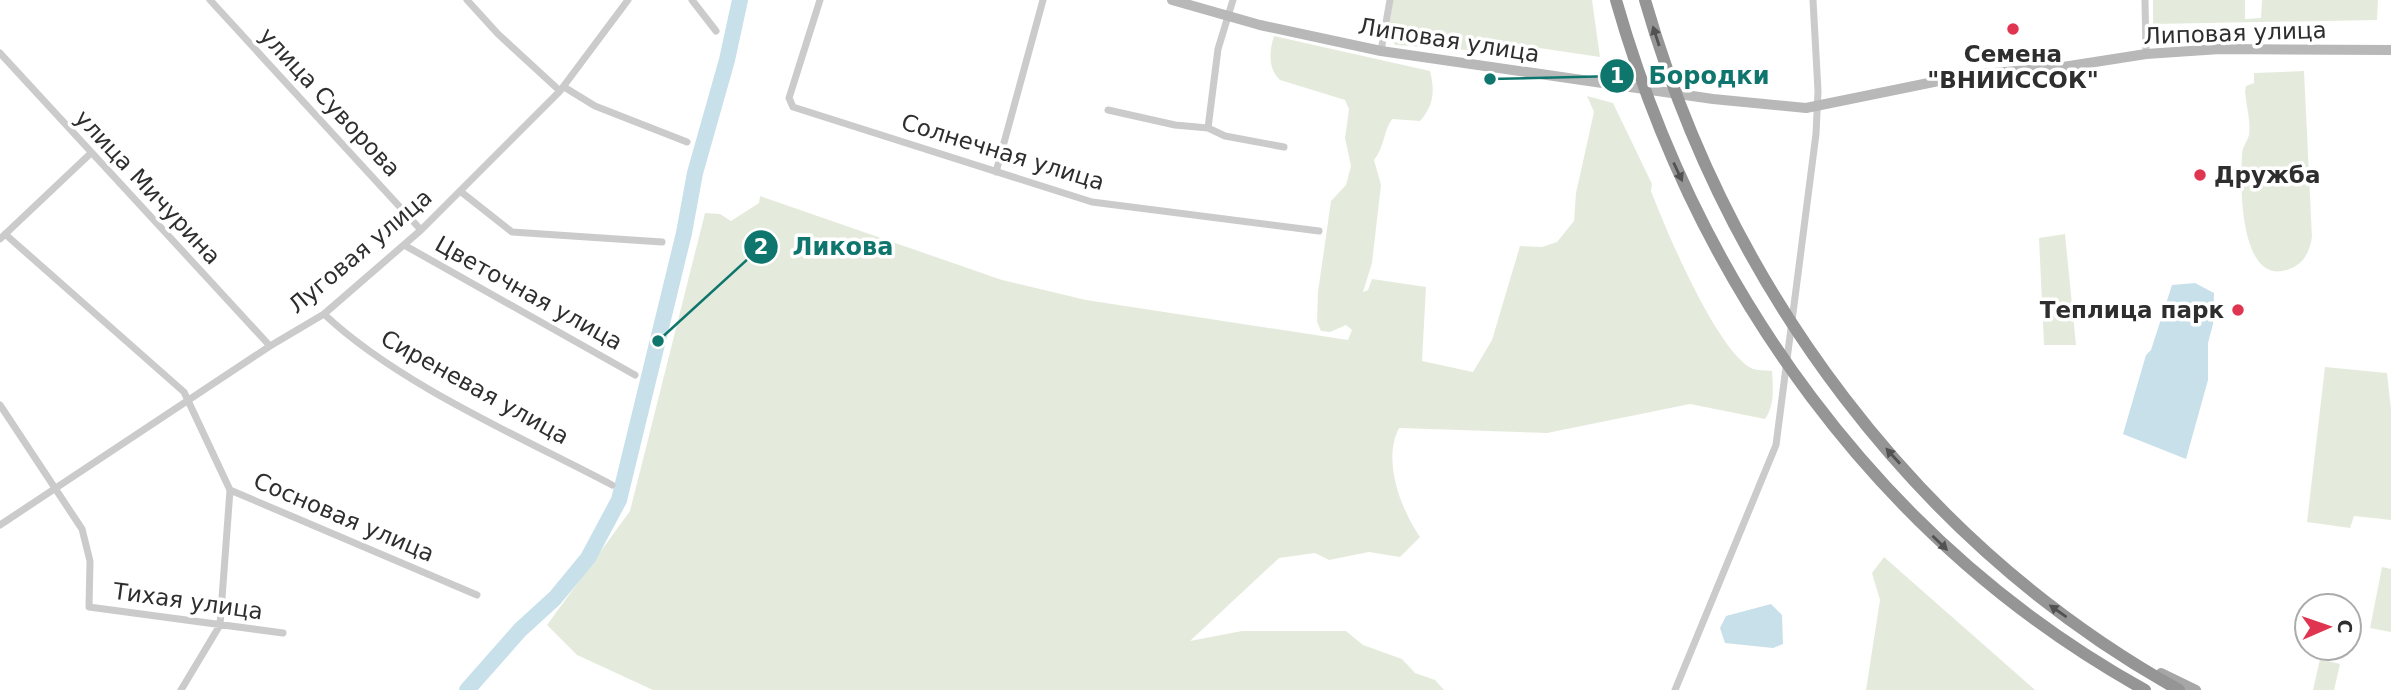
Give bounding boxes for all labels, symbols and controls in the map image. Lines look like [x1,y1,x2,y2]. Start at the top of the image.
street label: Липовая улица [1357,13,1541,67]
street label: Липовая улица [2143,17,2327,49]
marker: Семена "ВНИИССОК" [2005,21,2021,37]
street label: улица Суворова [254,22,406,182]
one-way arrow [1650,26,1660,47]
place label: Семена "ВНИИССОК" [1927,41,2099,93]
callout: Бородки [1599,53,1783,98]
text: Бородки [1649,62,1769,90]
text: 1 [1610,64,1624,88]
street label: улица Мичурина [70,105,226,269]
street label: Солнечная улица [898,109,1108,195]
one-way arrow [1672,162,1684,182]
place label: Дружба [2214,162,2320,188]
marker: Дружба [2192,167,2208,183]
street label: Луговая улица [283,184,437,318]
callout: Ликова [743,224,907,269]
street label: Цветочная улица [431,231,627,355]
text: Ликова [793,233,893,261]
text: 2 [754,235,768,259]
place label: Теплица парк [2040,297,2224,323]
marker: Теплица парк [2230,302,2246,318]
street label: Сиреневая улица [377,325,573,449]
one-way arrow [1885,448,1901,465]
street label: Сосновая улица [250,467,438,567]
one-way arrow [1931,534,1948,550]
street label: Тихая улица [111,577,265,624]
north arrow [2293,592,2363,662]
one-way arrow [2049,605,2067,619]
text: С [2334,619,2356,634]

